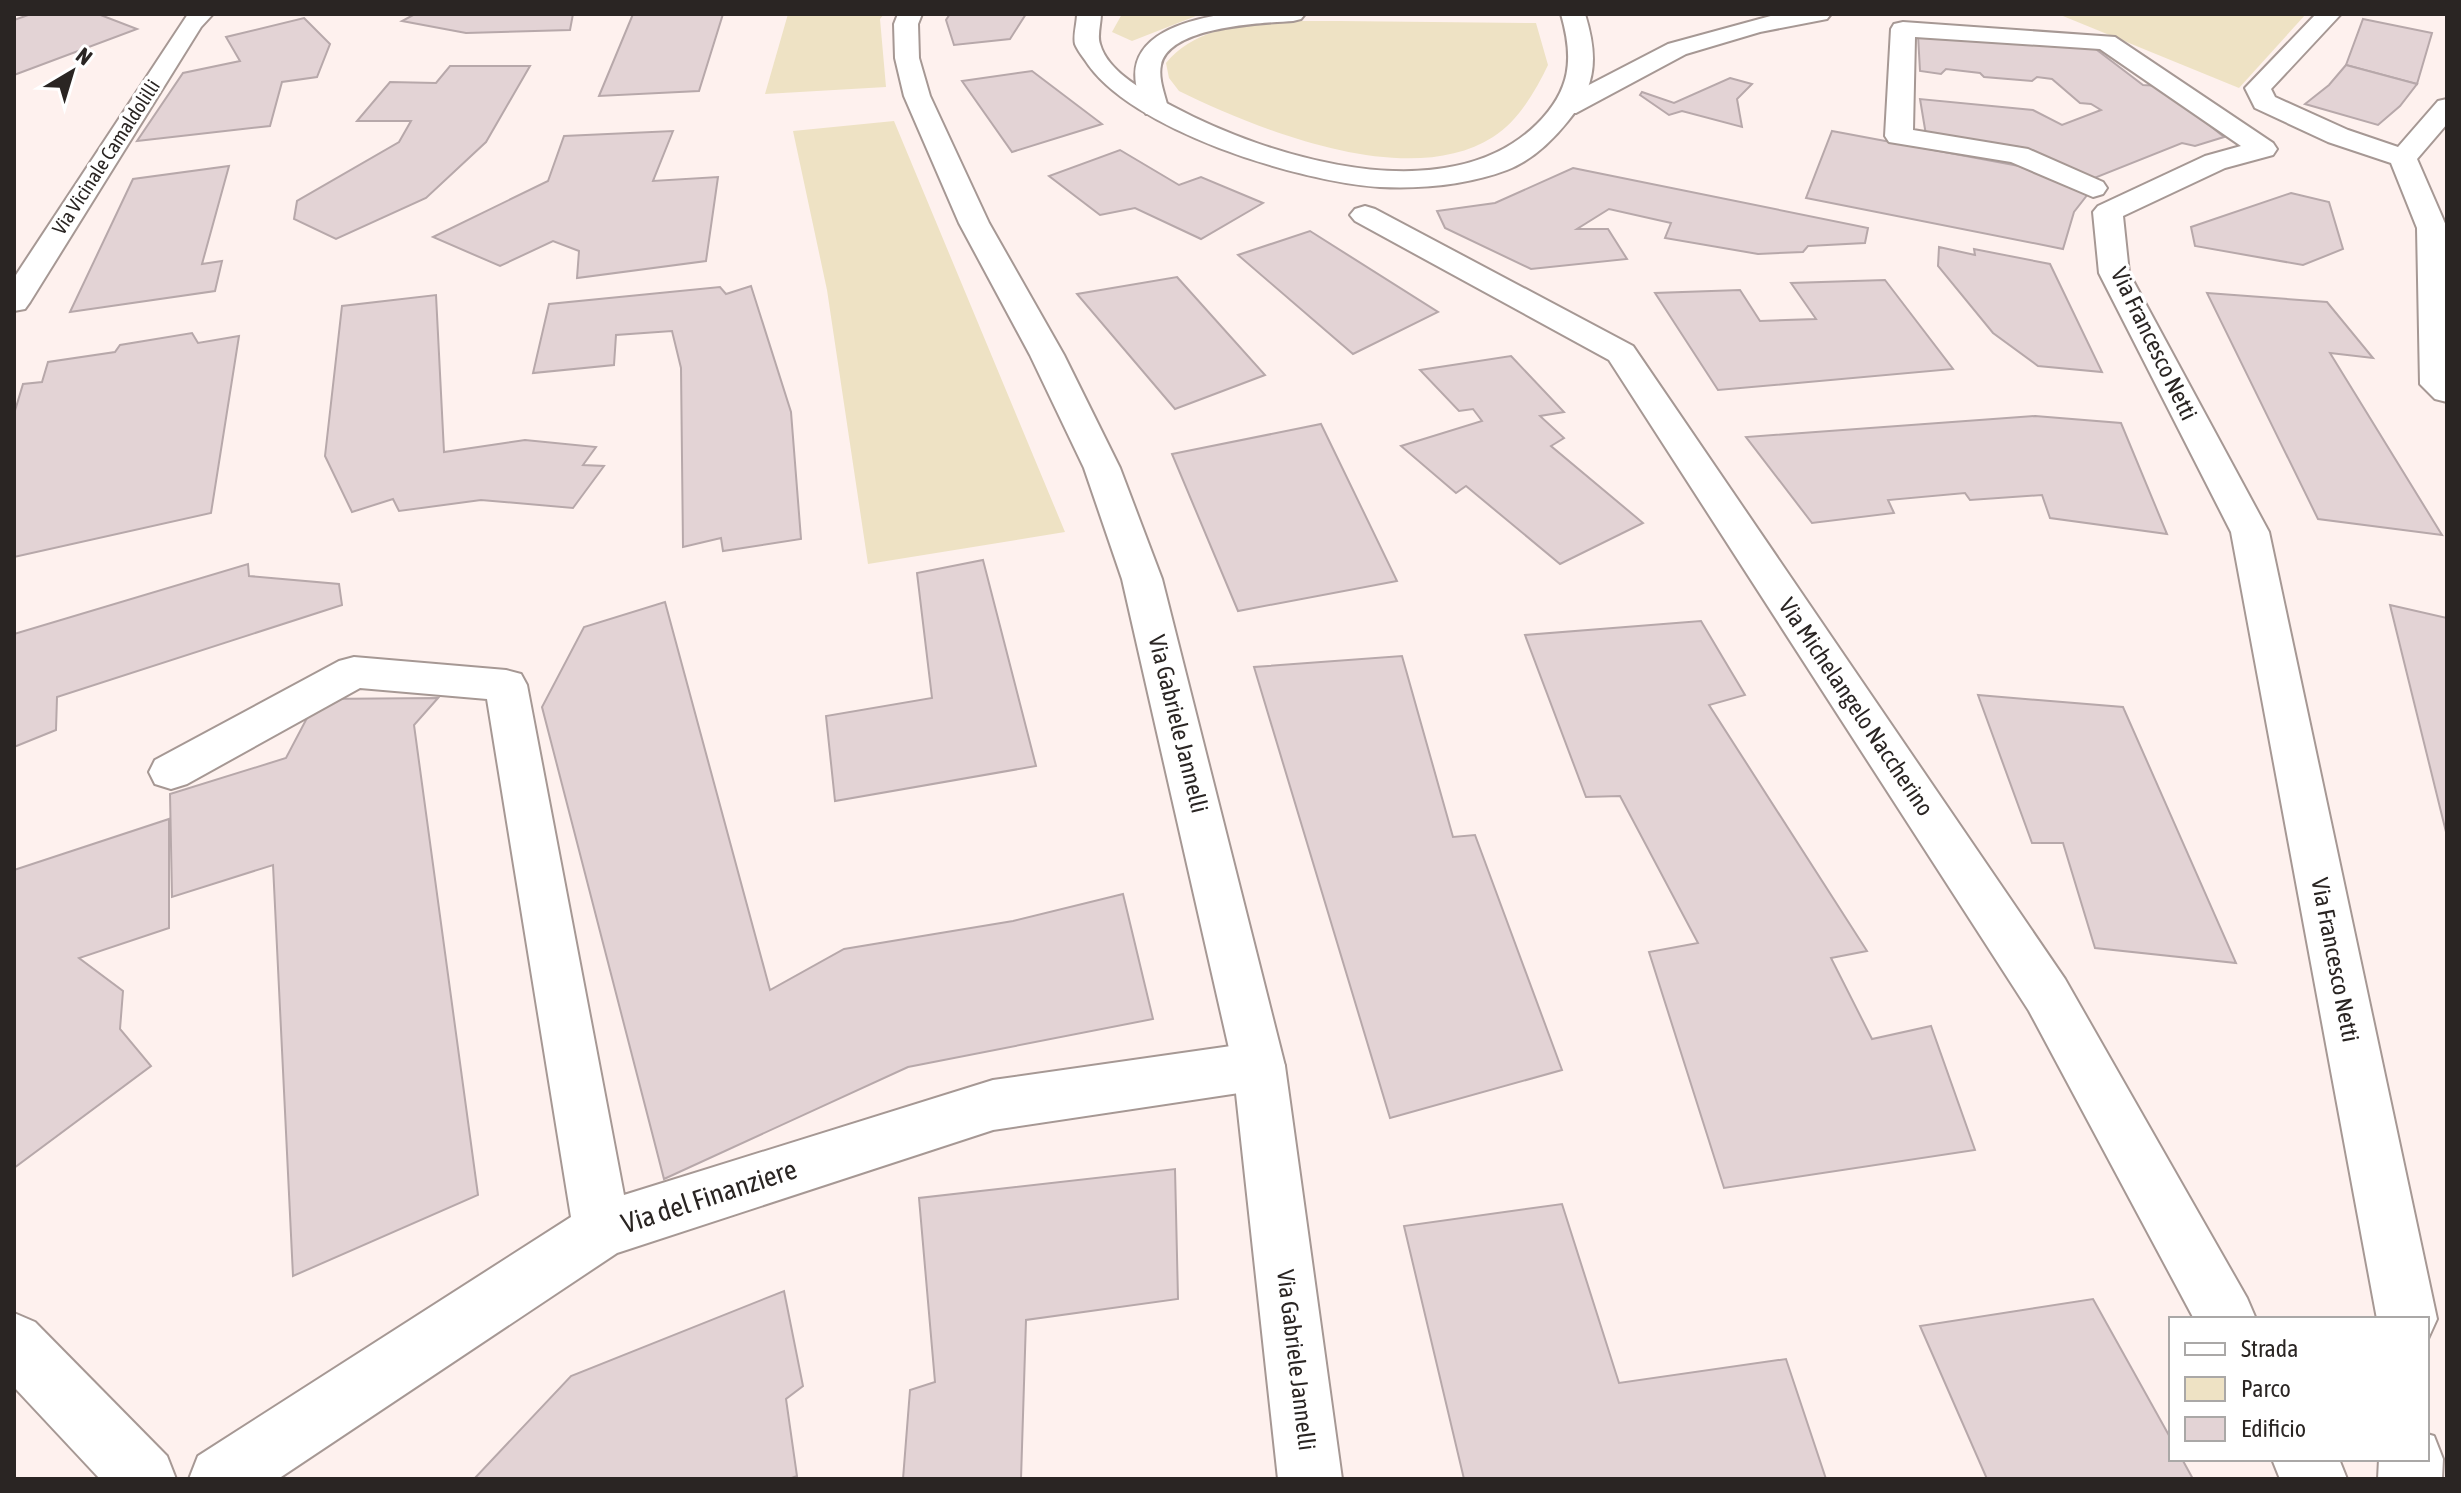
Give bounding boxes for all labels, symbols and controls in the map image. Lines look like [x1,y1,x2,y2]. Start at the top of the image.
north arrow [32,32,112,112]
text: N [71,42,97,70]
street label: Via Vicinale Camaldolilli [47,75,164,238]
street label: Via Francesco Netti [2106,263,2203,424]
street label: Via Michelangelo Naccherino [1774,593,1939,821]
street label: Via Gabriele Jannelli [1143,632,1214,815]
street label: Via Francesco Netti [2306,876,2365,1044]
street label: Via del Finanziere [617,1153,801,1239]
street label: Via Gabriele Jannelli [1272,1268,1321,1452]
legend [2169,1317,2429,1461]
text: Strada [2241,1335,2298,1362]
text: Parco [2241,1375,2291,1402]
text: Edificio [2241,1415,2306,1442]

